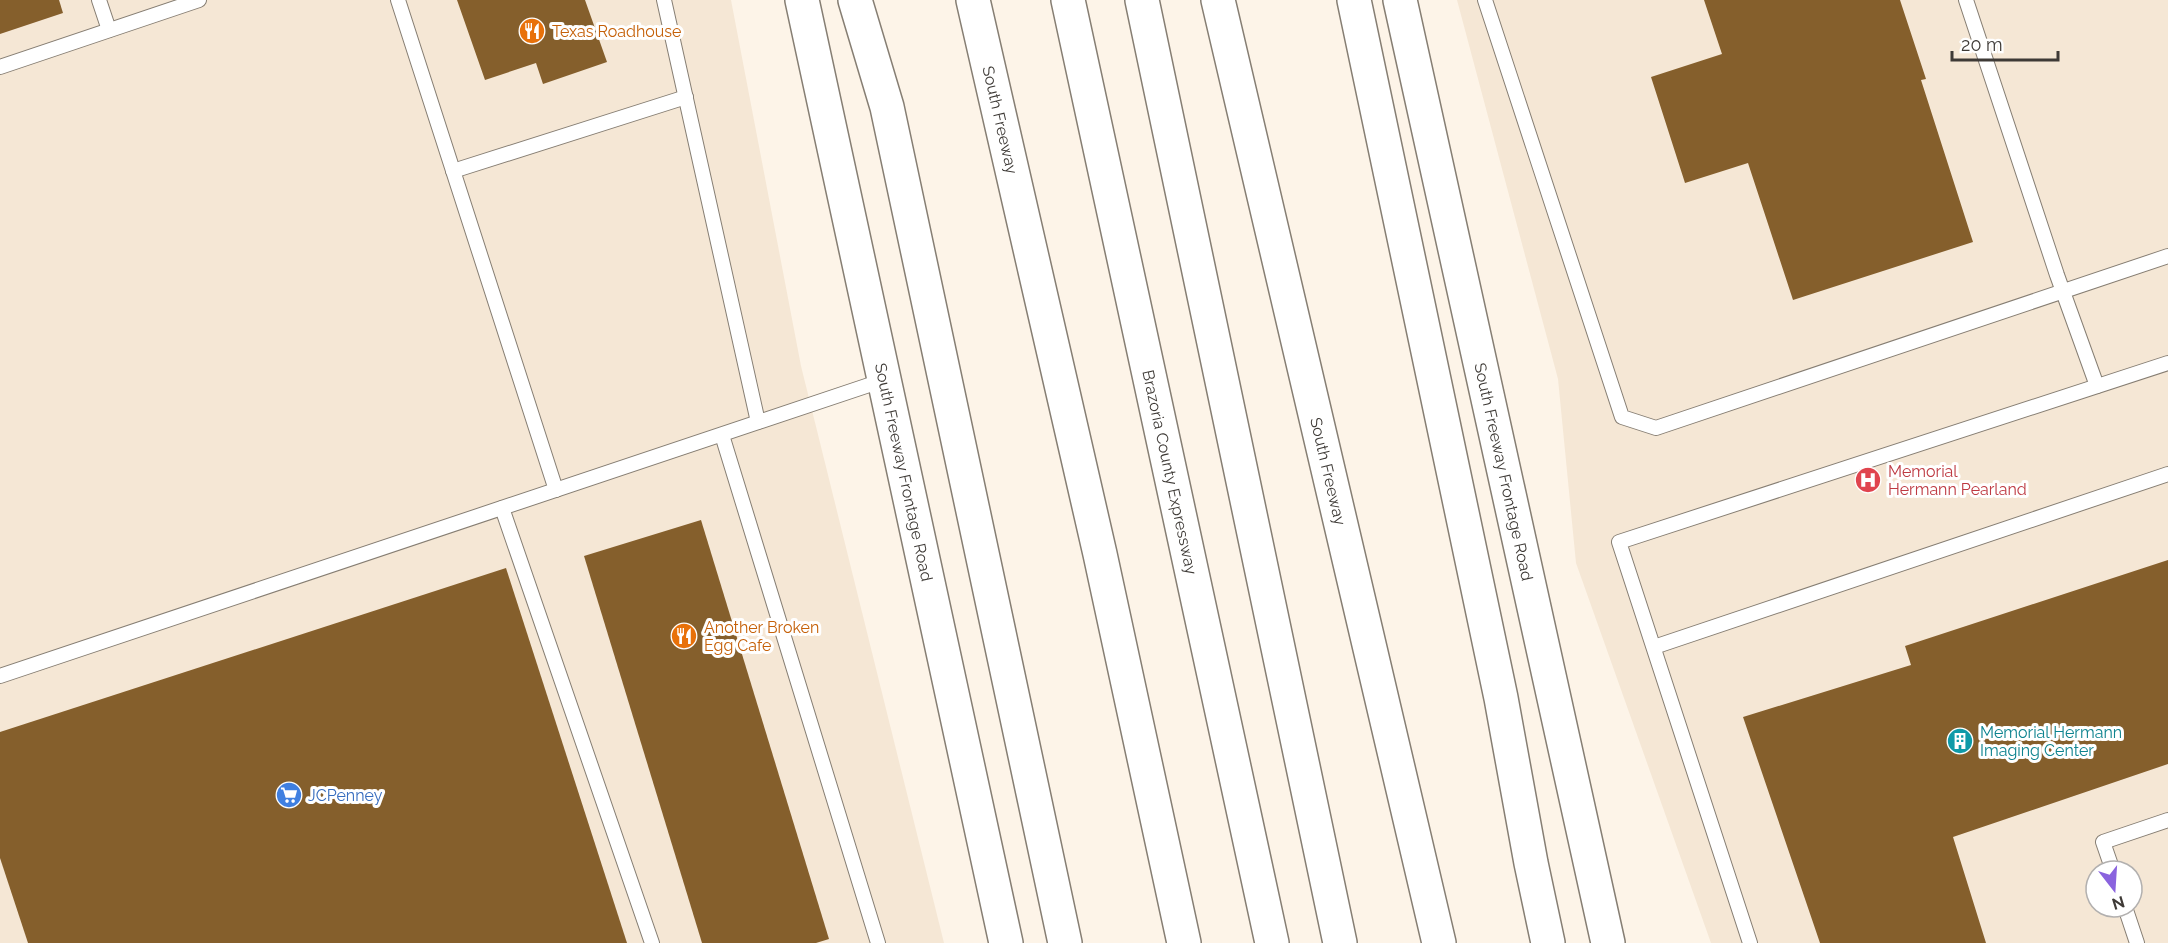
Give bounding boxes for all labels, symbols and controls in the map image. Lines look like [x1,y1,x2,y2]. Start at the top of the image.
restaurant icon: Texas Roadhouse [517,16,547,46]
place label: Texas Roadhouse [552,22,681,41]
scale bar [1952,24,2058,62]
text: 20 m [1961,34,2003,55]
street label: South Freeway [979,64,1022,176]
street label: South Freeway Frontage Road [871,361,937,583]
street label: South Freeway Frontage Road [1471,361,1537,583]
street label: Brazoria County Expressway [1139,368,1202,576]
street label: South Freeway [1307,415,1350,527]
place label: Memorial Hermann Pearland [1888,462,2027,499]
hospital icon: Memorial Hermann Pearland [1853,465,1883,495]
place label: Another Broken Egg Cafe [704,618,819,655]
restaurant icon: Another Broken Egg Cafe [669,621,699,651]
place label: Memorial Hermann Imaging Center [1980,723,2122,760]
building icon: Memorial Hermann Imaging Center [1945,726,1975,756]
supermarket icon: JCPenney [274,780,304,810]
place label: JCPenney [308,786,383,805]
north arrow [2084,859,2144,919]
text: N [2110,892,2127,914]

